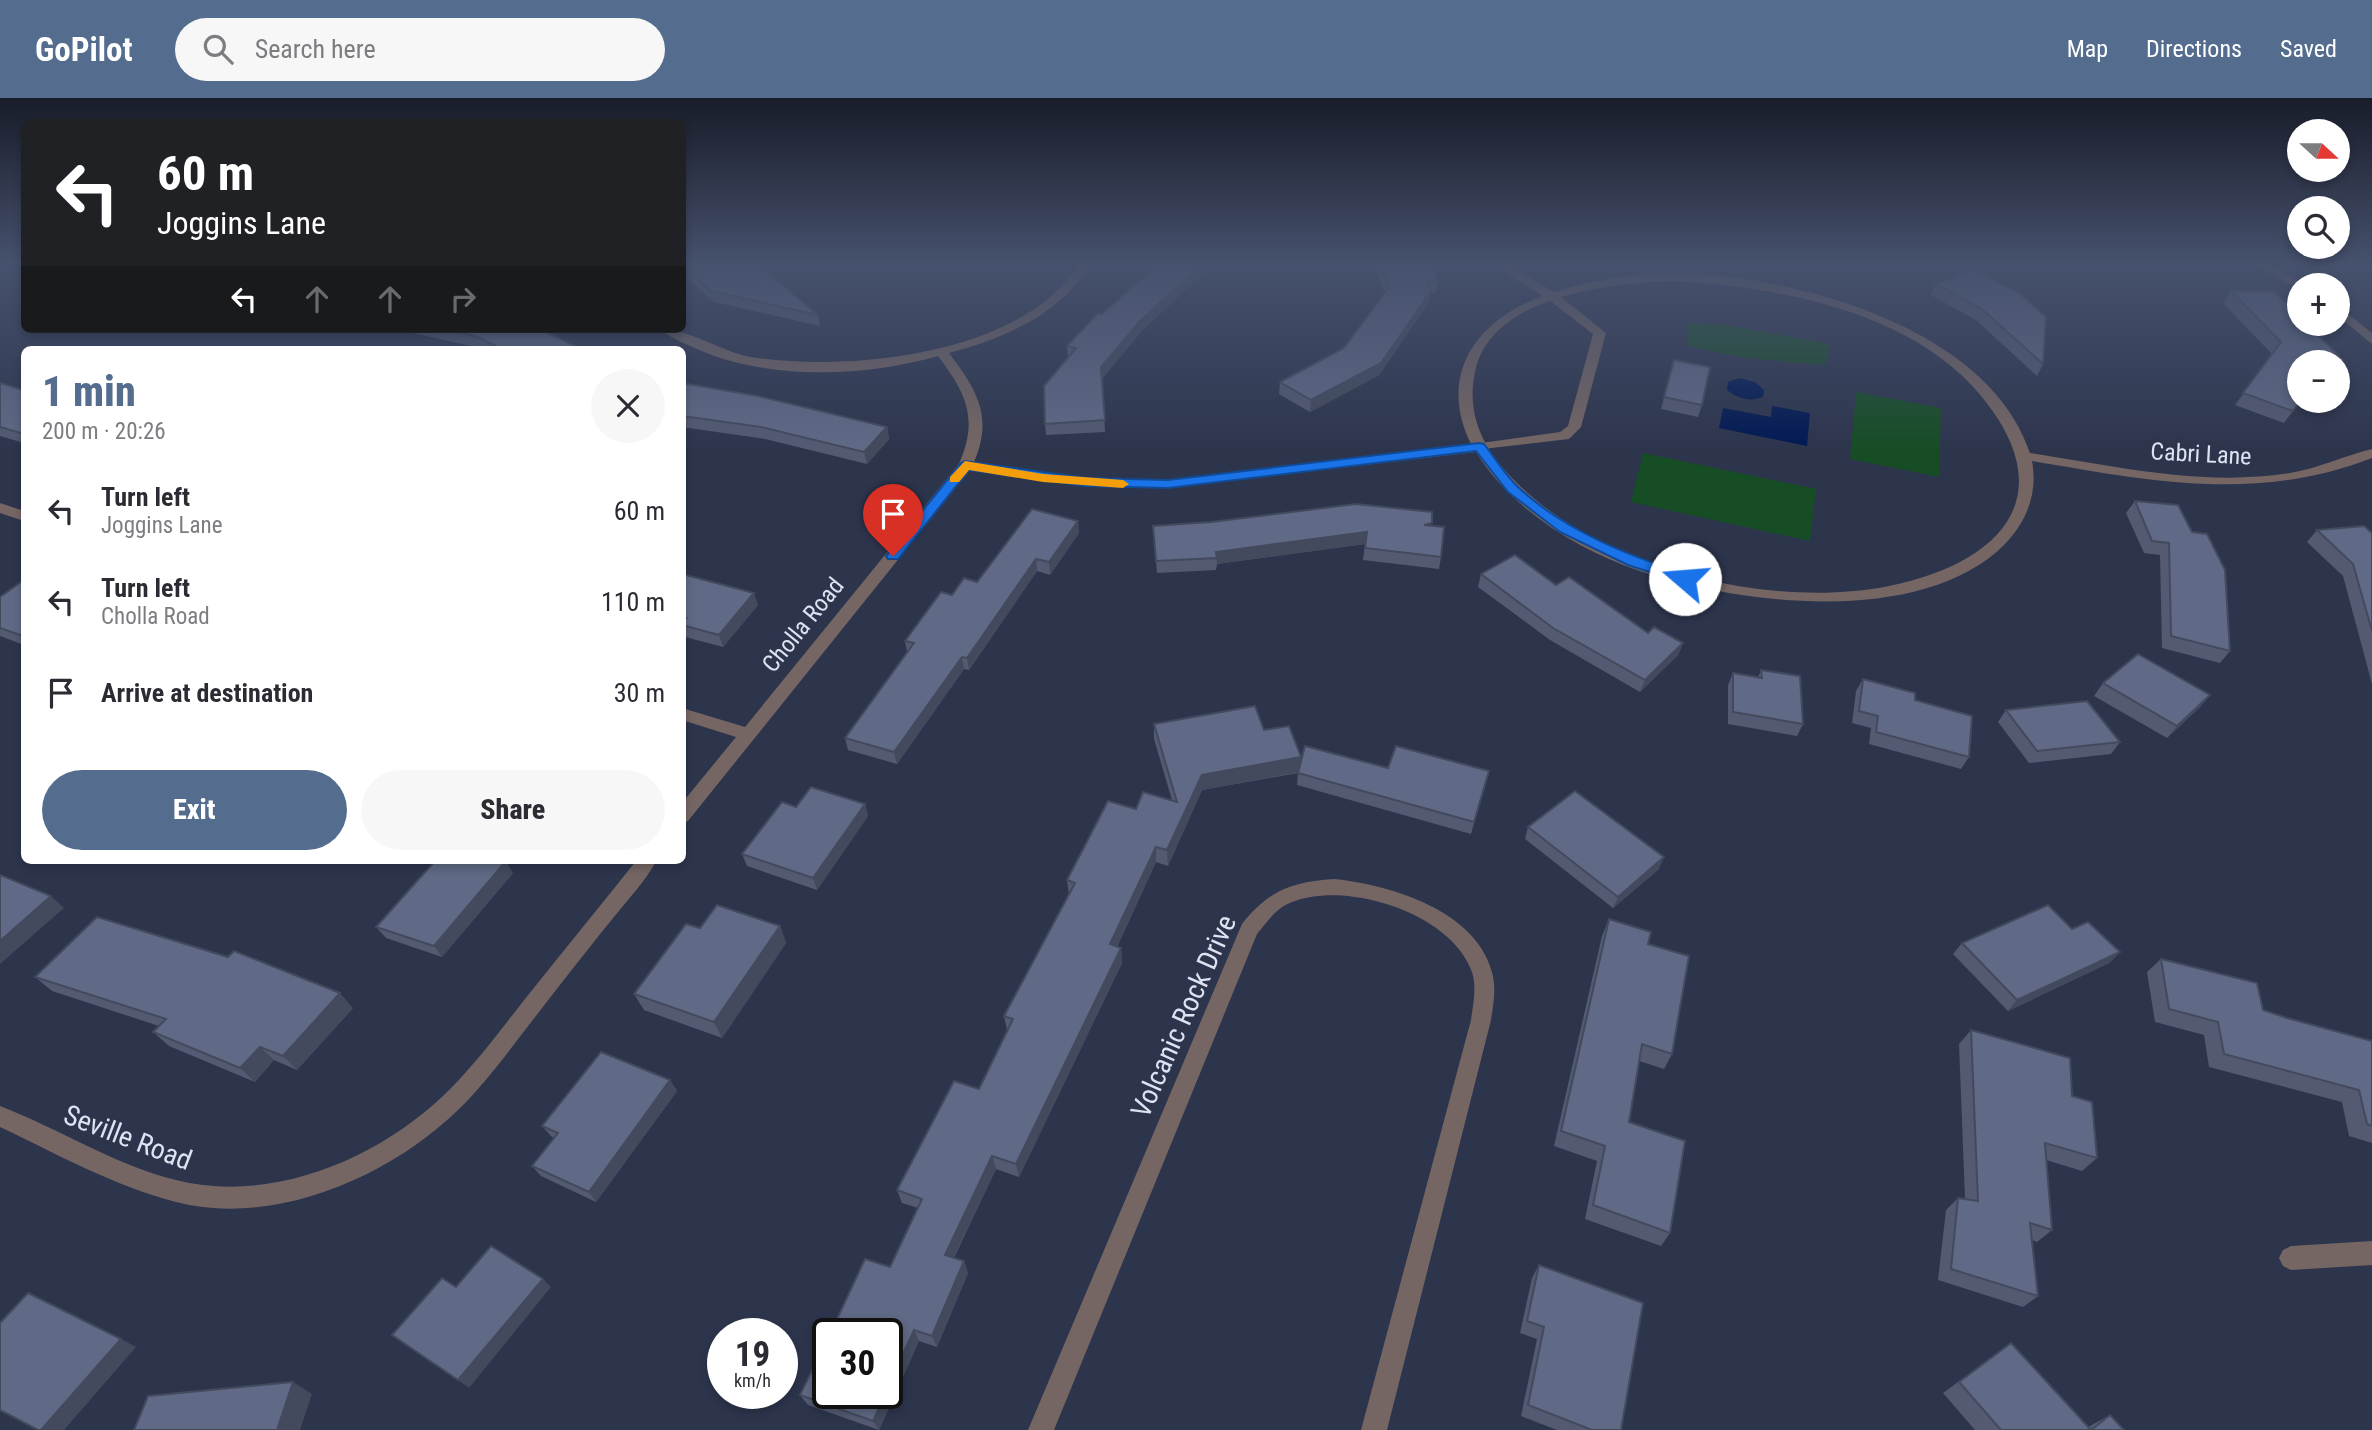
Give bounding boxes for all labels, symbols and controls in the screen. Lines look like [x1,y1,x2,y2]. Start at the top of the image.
search box [175,18,665,81]
text: GoPilot [35,30,133,69]
icon: search [199,30,237,68]
text: Search here [255,34,376,64]
text: Map [2067,35,2108,63]
text: Directions [2146,35,2242,63]
text: Saved [2280,35,2337,63]
north arrow [2287,119,2350,182]
map controls [2287,119,2350,413]
text: 60 m [157,145,254,202]
icon: left [42,147,133,238]
button: search [2287,196,2350,259]
text: Joggins Lane [157,204,326,242]
button: + [2287,273,2350,336]
icon: left [225,280,263,318]
icon: ahead [298,280,336,318]
icon: ahead [371,280,409,318]
icon: right [444,280,482,318]
button: − [2287,350,2350,413]
text: 1 min [42,367,136,416]
button: close [591,369,665,443]
text: 200 m · 20:26 [42,418,166,445]
street label: Cabri Lane [2150,437,2252,471]
text: Turn left [101,482,190,512]
pin [863,484,923,556]
icon: left [42,492,80,530]
icon: arrive [874,495,912,533]
text: 60 m [614,496,665,526]
text: Joggins Lane [101,512,222,539]
position arrow [1648,542,1722,616]
street label: Cholla Road [756,572,850,678]
text: Turn left [101,573,190,603]
icon: left [42,583,80,621]
text: 110 m [601,587,665,617]
text: Cholla Road [101,603,210,630]
icon: arrive [42,674,80,712]
text: Arrive at destination [101,678,313,708]
text: 30 m [614,678,665,708]
button: Exit [42,770,347,850]
button: Share [361,770,665,850]
street label: Volcanic Rock Drive [1124,910,1243,1122]
street label: Seville Road [59,1098,197,1177]
speed limit sign: 30 [812,1318,903,1409]
text: 19 [735,1334,770,1375]
text: km/h [734,1370,771,1391]

